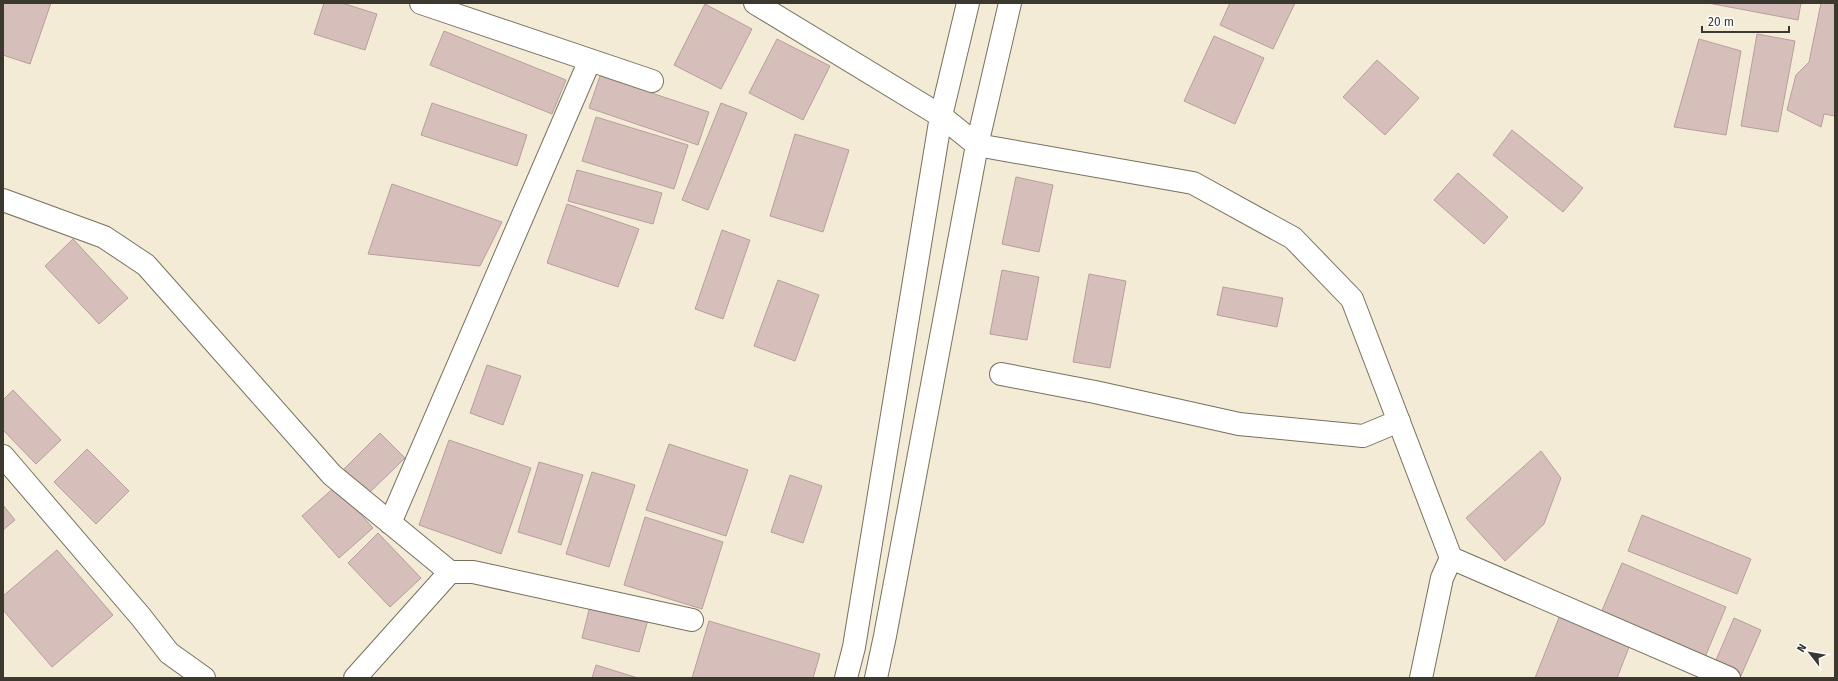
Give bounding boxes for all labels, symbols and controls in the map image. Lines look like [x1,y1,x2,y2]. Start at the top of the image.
scale bar [1702,8,1789,34]
text: 20 m [1708,15,1734,29]
north arrow [1790,633,1830,673]
text: N [1794,642,1809,655]

